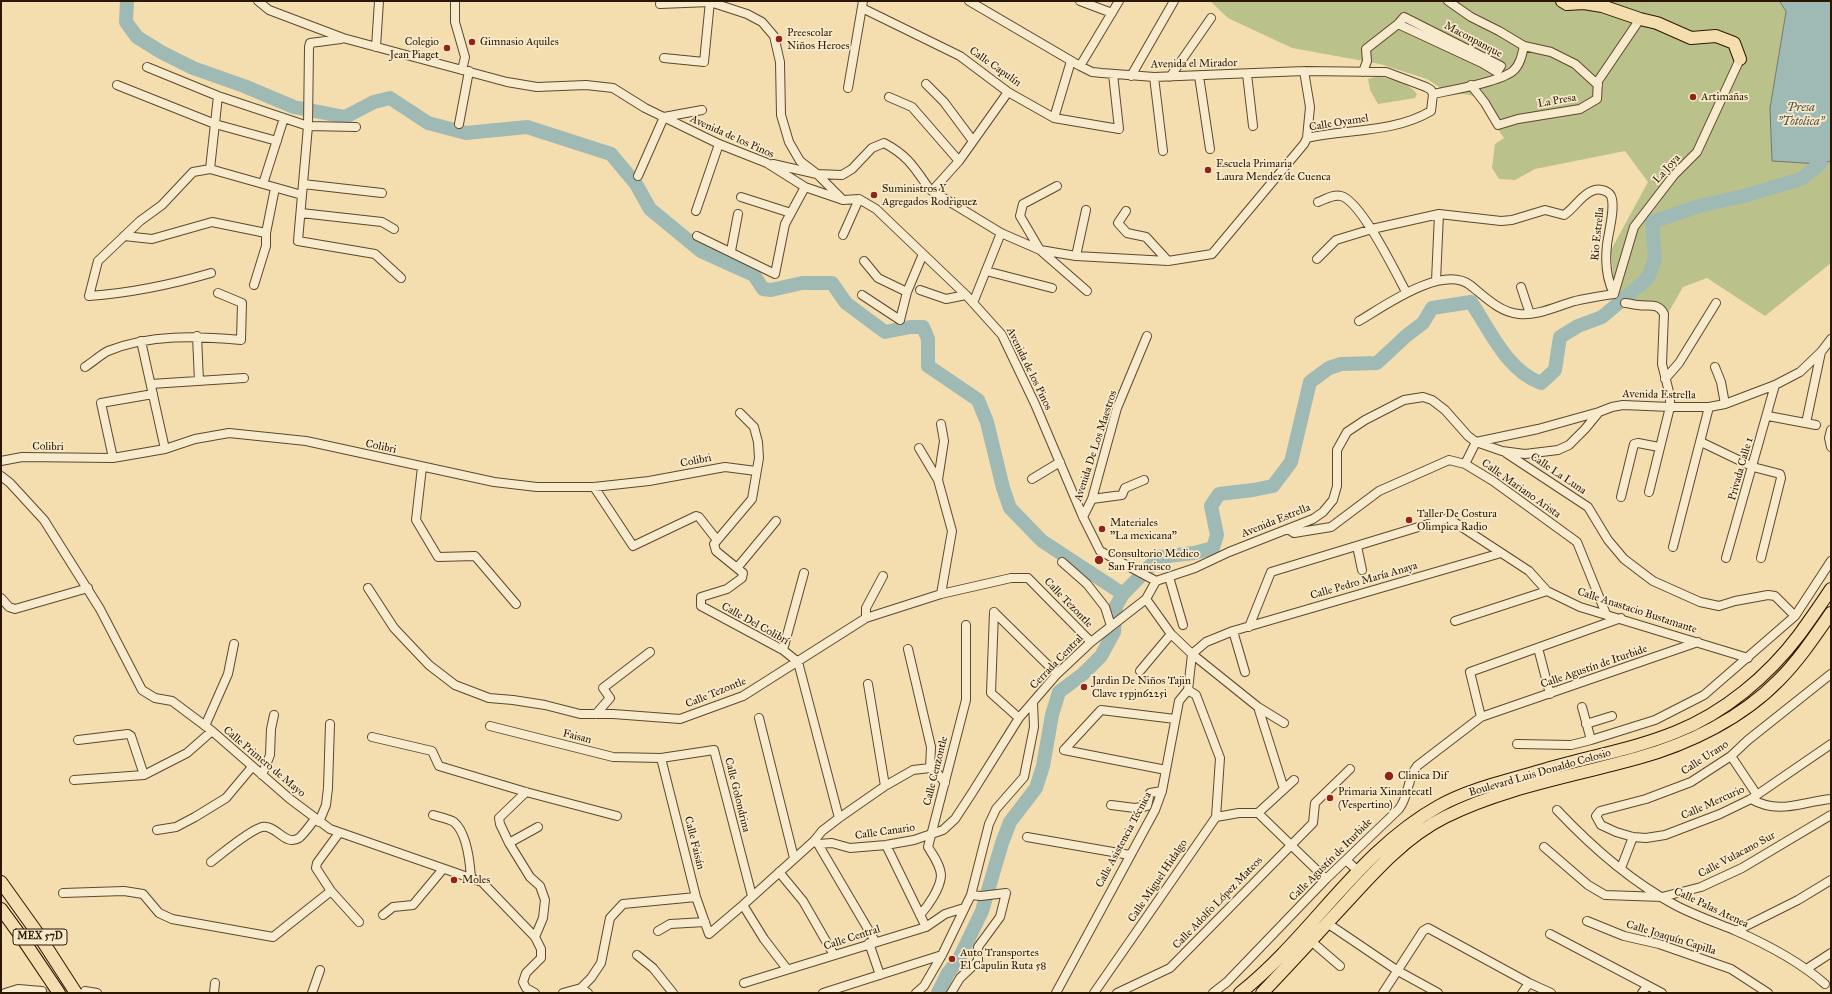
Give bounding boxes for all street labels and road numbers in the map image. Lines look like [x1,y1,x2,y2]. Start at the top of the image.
street label: Maconpanque [1442,19,1504,61]
street label: Calle Capulín [966,44,1024,90]
street label: Avenida el Mirador [1151,57,1237,71]
street label: La Presa [1537,91,1577,111]
street label: Calle Oyamel [1308,112,1370,134]
street label: Avenida de los Pinos [688,113,776,161]
street label: La Joya [1651,152,1683,186]
street label: Rio Estrella [1589,207,1607,261]
street label: Avenida de los Pinos [1003,325,1055,413]
street label: Avenida Estrella [1622,388,1696,402]
street label: Avenida De Los Maestros [1072,389,1120,503]
street label: Privada Calle 1 [1726,436,1756,502]
street label: Colibri [364,437,398,457]
street label: Colibri [32,440,64,454]
street label: Calle La Luna [1527,450,1589,498]
street label: Colibri [679,452,713,470]
street label: Calle Mariano Arista [1479,457,1563,521]
street label: Avenida Estrella [1240,501,1312,541]
street label: Calle Pedro María Anaya [1309,559,1419,603]
street label: Calle Tezontle [1041,575,1095,631]
street label: Calle Anastacio Bustamante [1575,585,1699,637]
street label: Calle Del Colibrí [719,600,791,648]
street label: Cerrada Central [1028,632,1086,692]
street label: Calle Agustín de Iturbide [1539,643,1649,691]
street label: Calle Tezontle [684,675,748,711]
street label: Calle Primero de Mayo [220,724,308,800]
street label: Faisan [561,727,593,747]
street label: Calle Cenzontle [921,735,951,807]
street label: Calle Urano [1679,738,1731,778]
street label: Boulevard Luis Donaldo Colosio [1467,746,1613,800]
street label: Calle Golondrina [721,756,753,834]
street label: Calle Mercurio [1679,783,1747,823]
street label: Calle Asistencia Técnica [1093,790,1155,890]
street label: Calle Faisán [681,815,707,871]
street label: Calle Agustín de Iturbide [1287,816,1375,904]
street label: Calle Canario [854,821,916,843]
street label: Calle Vulacano Sur [1696,829,1778,881]
street label: Calle Miguel Hidalgo [1125,837,1191,925]
street label: Calle Adolfo López Mateos [1170,854,1266,952]
street label: Calle Palas Atenea [1672,885,1750,931]
street label: Calle Joaquín Capilla [1624,918,1718,958]
street label: Calle Central [822,923,882,953]
road number: MEX 57D [13,929,67,945]

